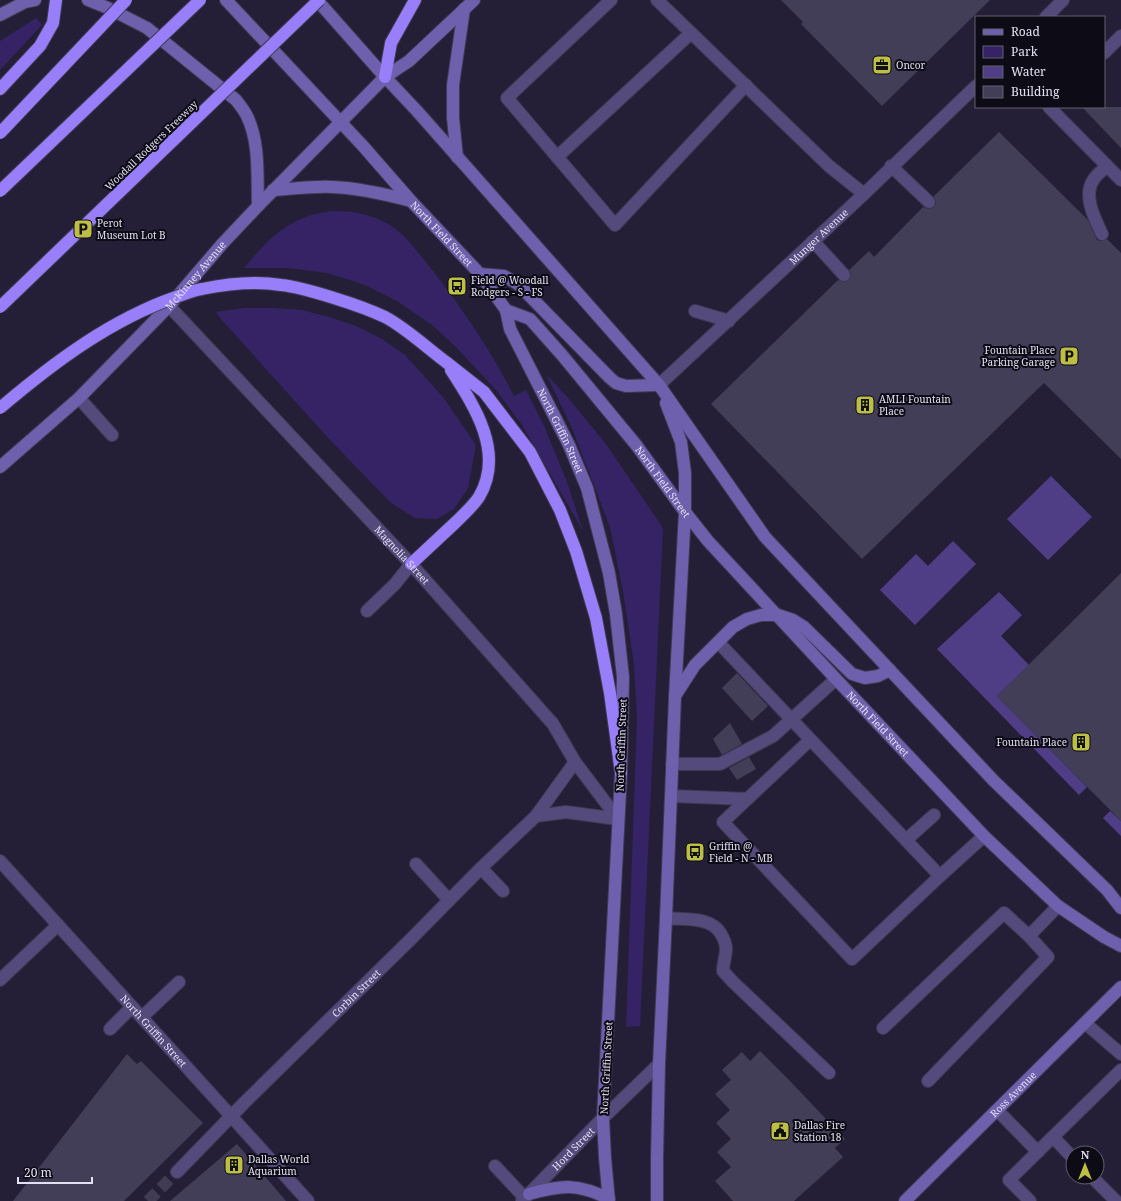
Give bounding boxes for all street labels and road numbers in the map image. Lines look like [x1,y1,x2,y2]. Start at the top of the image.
street label: Woodall Rodgers Freeway [102,97,201,193]
street label: North Field Street [408,198,476,270]
street label: Munger Avenue [786,205,851,267]
street label: McKinney Avenue [162,238,229,313]
street label: North Griffin Street [534,386,587,476]
street label: North Field Street [632,443,694,521]
street label: Magnolia Street [371,523,433,588]
street label: North Field Street [844,688,913,760]
street label: North Griffin Street [612,698,630,792]
street label: Corbin Street [329,966,384,1020]
street label: North Griffin Street [117,992,190,1070]
street label: North Griffin Street [597,1021,615,1115]
street label: Ross Avenue [987,1068,1039,1120]
street label: Hord Street [549,1124,598,1173]

